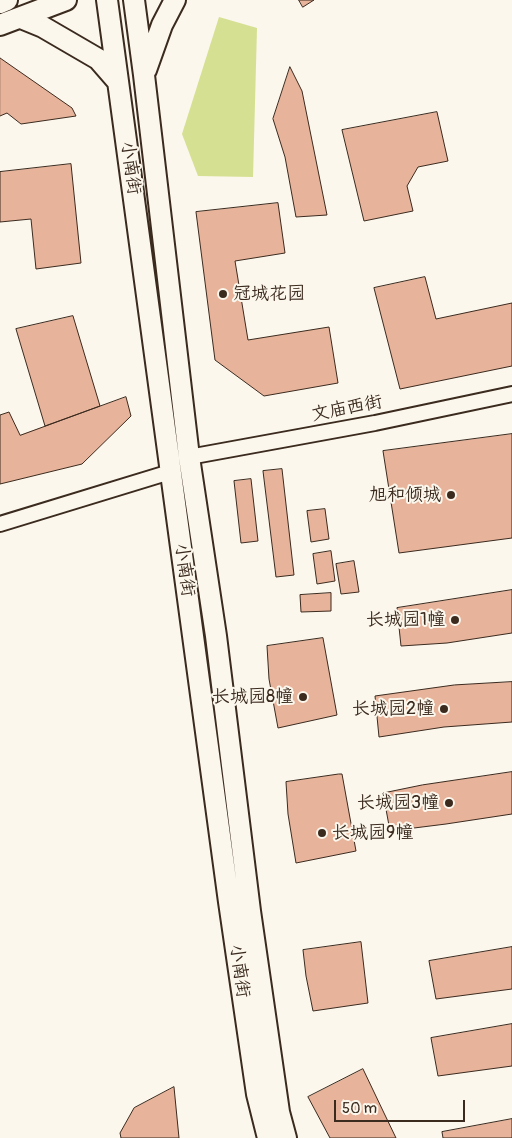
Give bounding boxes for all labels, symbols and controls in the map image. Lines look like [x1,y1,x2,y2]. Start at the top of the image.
street label: 小南街 [116,140,144,196]
place label: 冠城花园 [233,283,305,305]
marker: 冠城花园 [217,288,229,300]
street label: 文庙西街 [310,392,384,426]
place label: 旭和倾城 [369,484,441,506]
marker: 旭和倾城 [445,489,457,501]
street label: 小南街 [170,542,198,598]
place label: 长城园1幢 [366,609,445,631]
marker: 长城园1幢 [449,614,461,626]
place label: 长城园8幢 [212,686,293,708]
marker: 长城园8幢 [297,691,309,703]
place label: 长城园2幢 [352,698,434,720]
marker: 长城园2幢 [438,703,450,715]
place label: 长城园3幢 [357,792,439,814]
marker: 长城园3幢 [443,797,455,809]
place label: 长城园9幢 [332,822,413,844]
marker: 长城园9幢 [316,827,328,839]
street label: 小南街 [225,943,253,999]
scale bar [337,1090,468,1122]
text: 50 m [342,1099,377,1118]

